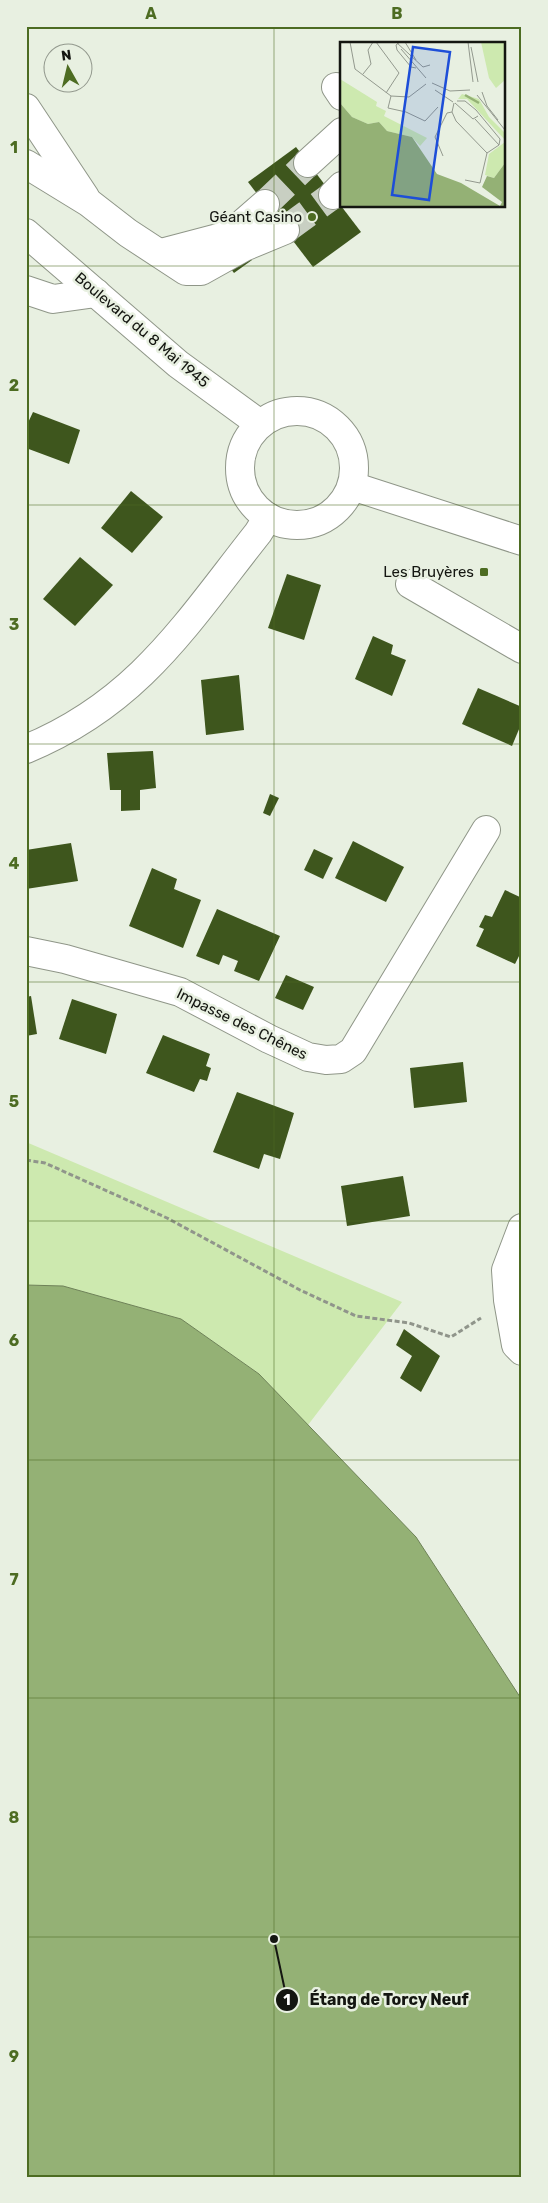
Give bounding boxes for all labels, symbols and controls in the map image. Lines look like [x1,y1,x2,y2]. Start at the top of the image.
text: A [145,4,157,23]
text: B [391,4,403,23]
north arrow [42,42,92,92]
inset map [340,42,506,208]
text: N [60,47,72,65]
text: 1 [10,138,18,157]
place label: Géant Casino [209,208,302,226]
marker: Géant Casino [306,211,318,223]
street label: Boulevard du 8 Mai 1945 [71,269,213,391]
text: 2 [9,376,19,395]
place label: Les Bruyères [383,563,474,581]
marker: Les Bruyères [478,566,490,578]
text: 3 [9,615,19,634]
text: 4 [9,854,20,873]
street label: Impasse des Chênes [174,984,311,1064]
text: 5 [9,1092,19,1111]
text: 6 [9,1331,19,1350]
text: 7 [9,1570,19,1589]
text: 8 [9,1808,20,1827]
callout: Étang de Torcy Neuf [274,1984,479,2015]
text: Étang de Torcy Neuf [309,1989,470,2009]
text: 1 [283,1991,291,2009]
text: 9 [9,2047,19,2066]

